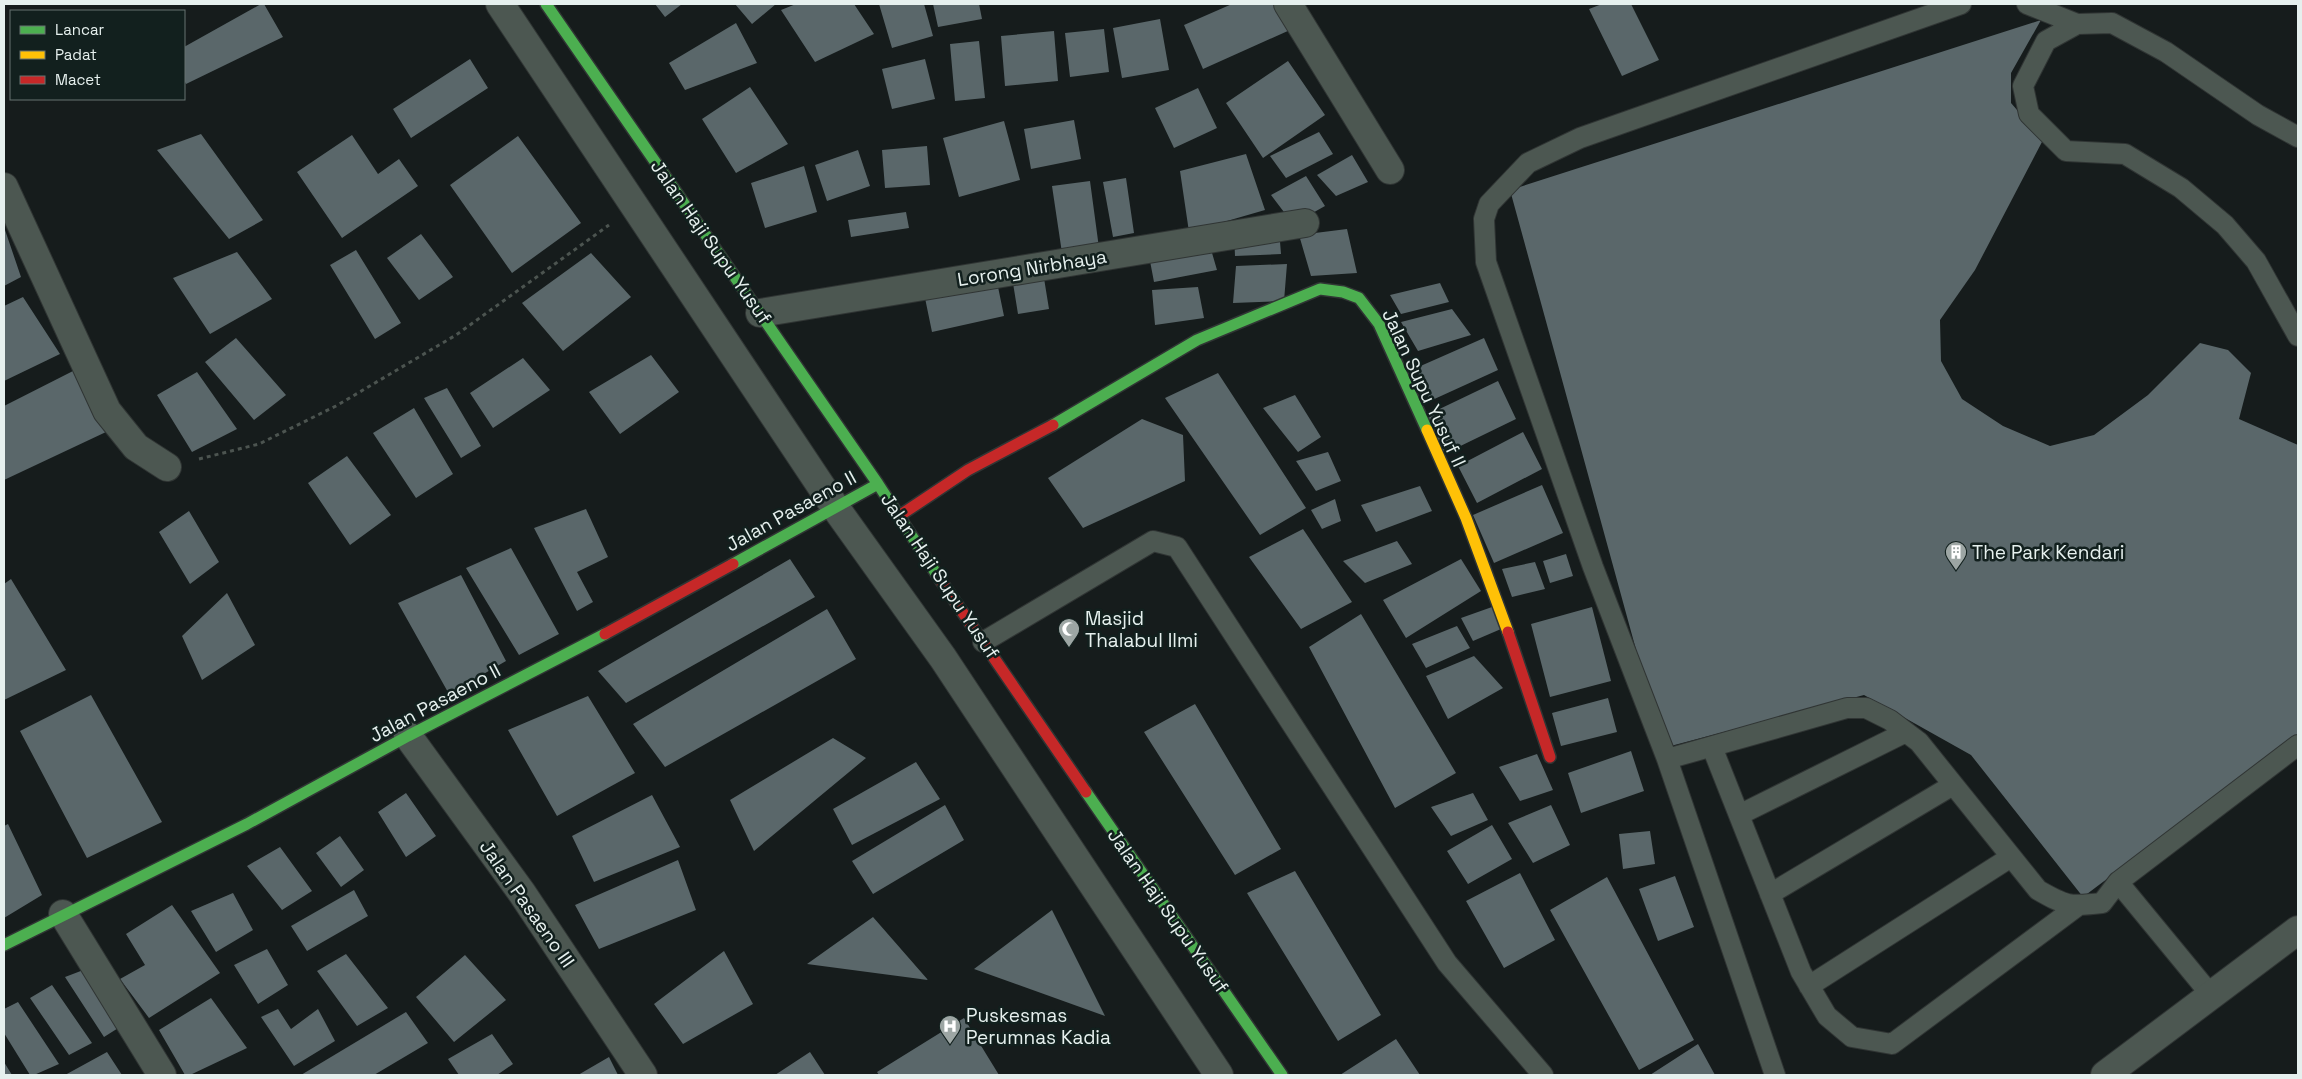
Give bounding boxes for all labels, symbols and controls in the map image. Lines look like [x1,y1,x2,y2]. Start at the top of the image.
legend [10,10,185,100]
text: Lancar [55,20,105,39]
text: Padat [55,45,97,64]
text: Macet [55,70,101,89]
street label: Jalan Haji Supu Yusuf [645,155,777,329]
street label: Lorong Nirbhaya [956,244,1109,292]
street label: Jalan Supu Yusuf II [1376,305,1472,471]
street label: Jalan Pasaeno II [721,465,861,557]
street label: Jalan Haji Supu Yusuf [875,488,1005,664]
building icon: The Park Kendari [1944,540,1968,571]
place label: The Park Kendari [1972,540,2124,565]
place label: Masjid Thalabul Ilmi [1085,606,1198,653]
mosque icon: Masjid Thalabul Ilmi [1057,617,1081,648]
street label: Jalan Pasaeno II [365,658,505,748]
street label: Jalan Haji Supu Yusuf [1102,824,1234,998]
street label: Jalan Pasaeno III [474,835,580,973]
place label: Puskesmas Perumnas Kadia [966,1003,1111,1050]
hospital icon: Puskesmas Perumnas Kadia [938,1014,962,1045]

